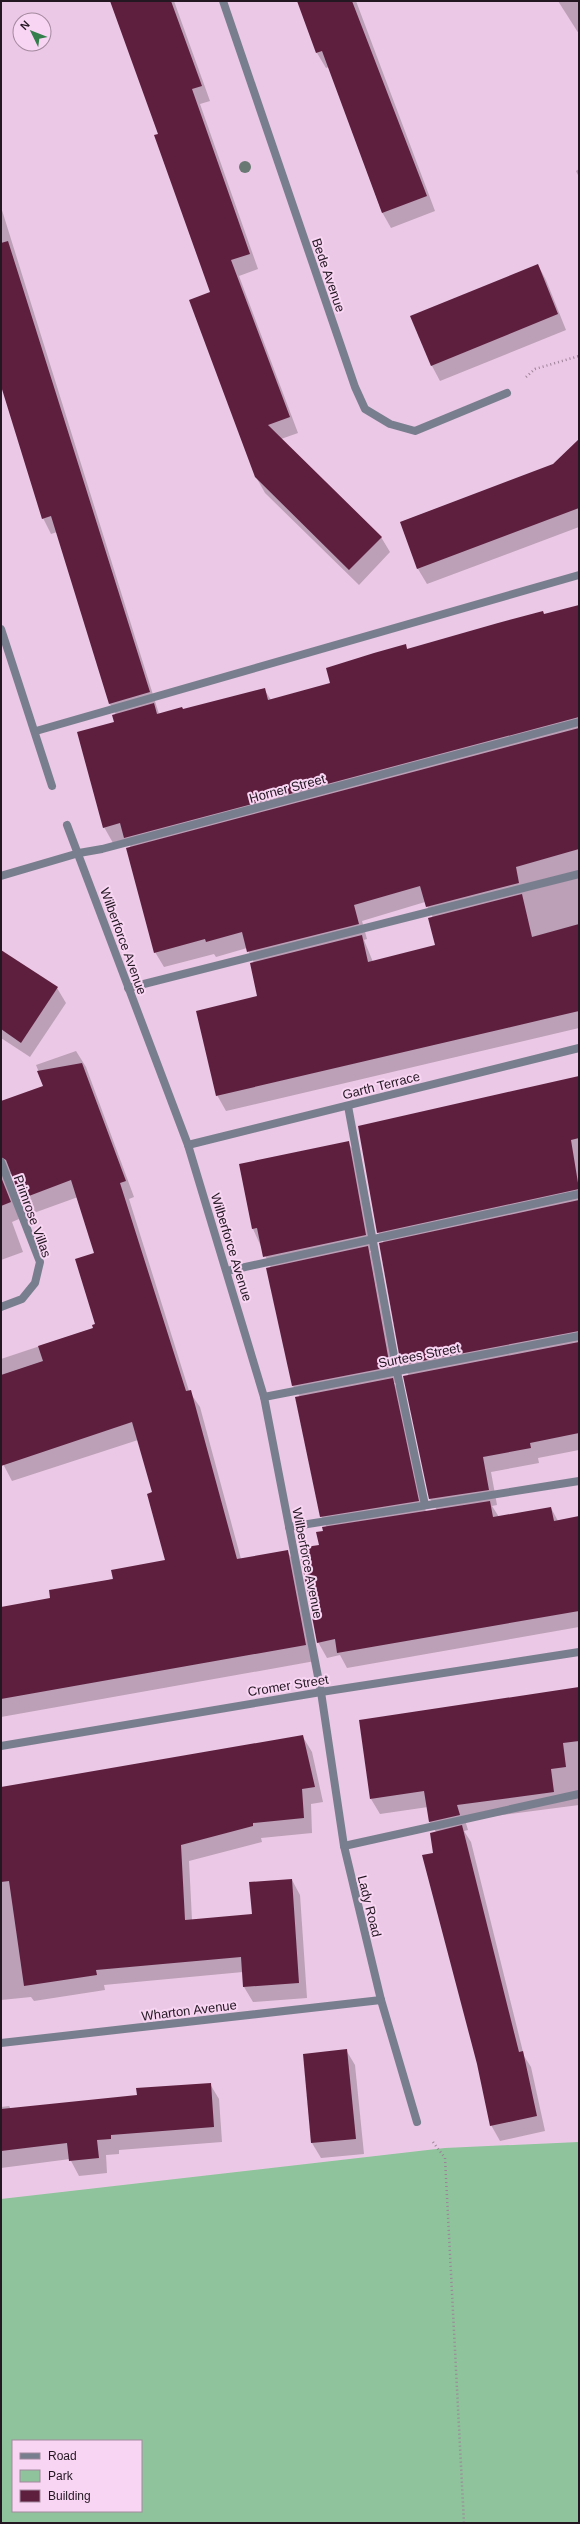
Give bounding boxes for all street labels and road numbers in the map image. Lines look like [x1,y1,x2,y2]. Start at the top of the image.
street label: Bede Avenue [309,236,348,314]
street label: Horner Street [247,771,327,806]
street label: Wilberforce Avenue [97,886,150,997]
street label: Garth Terrace [341,1069,421,1102]
street label: Primrose Villas [11,1173,55,1260]
street label: Wilberforce Avenue [208,1191,255,1303]
street label: Surtees Street [377,1340,462,1371]
street label: Wilberforce Avenue [289,1506,326,1620]
street label: Cromer Street [247,1672,330,1699]
street label: Lady Road [355,1874,384,1938]
street label: Wharton Avenue [141,1997,238,2024]

